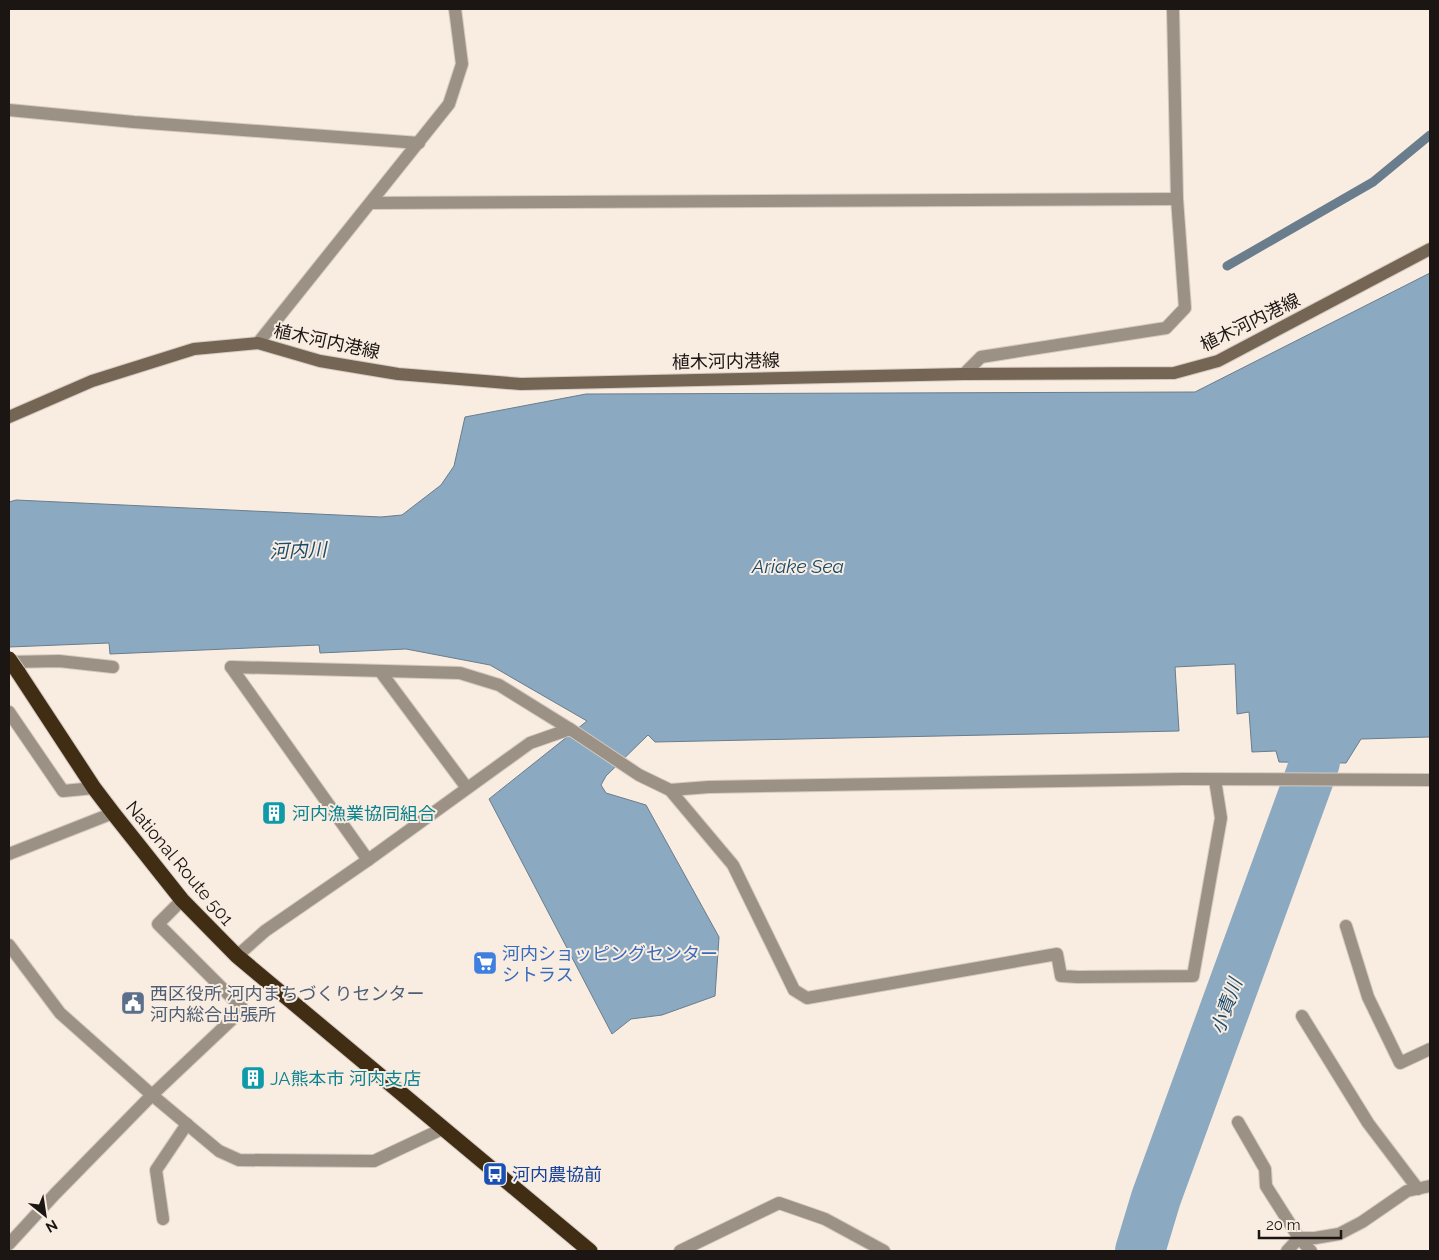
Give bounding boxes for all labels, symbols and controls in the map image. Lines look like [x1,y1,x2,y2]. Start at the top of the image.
street label: 植木河内港線 [1197,289,1303,355]
street label: 植木河内港線 [272,320,382,362]
street label: 植木河内港線 [672,350,780,372]
water label: 河内川 [269,538,329,562]
water label: Ariake Sea [751,555,844,577]
street label: National Route 501 [122,797,238,930]
building icon: 河内漁業協同組合 [261,800,287,826]
place label: 河内漁業協同組合 [292,803,436,824]
place label: 河内ショッピングセンター シトラス [502,943,718,985]
supermarket icon: 河内ショッピングセンター シトラス [472,950,498,976]
water label: 小責川 [1206,974,1247,1037]
place label: 西区役所 河内まちづくりセンター 河内総合出張所 [150,983,425,1025]
public building icon: 西区役所 河内まちづくりセンター 河内総合出張所 [120,990,146,1016]
building icon: JA熊本市 河内支店 [240,1065,266,1091]
place label: JA熊本市 河内支店 [270,1068,421,1089]
bus stop icon: 河内農協前 [482,1161,508,1187]
place label: 河内農協前 [512,1164,602,1185]
north arrow [20,1190,70,1240]
scale bar [1259,1208,1342,1240]
text: 20 m [1266,1216,1301,1234]
text: N [43,1217,60,1236]

